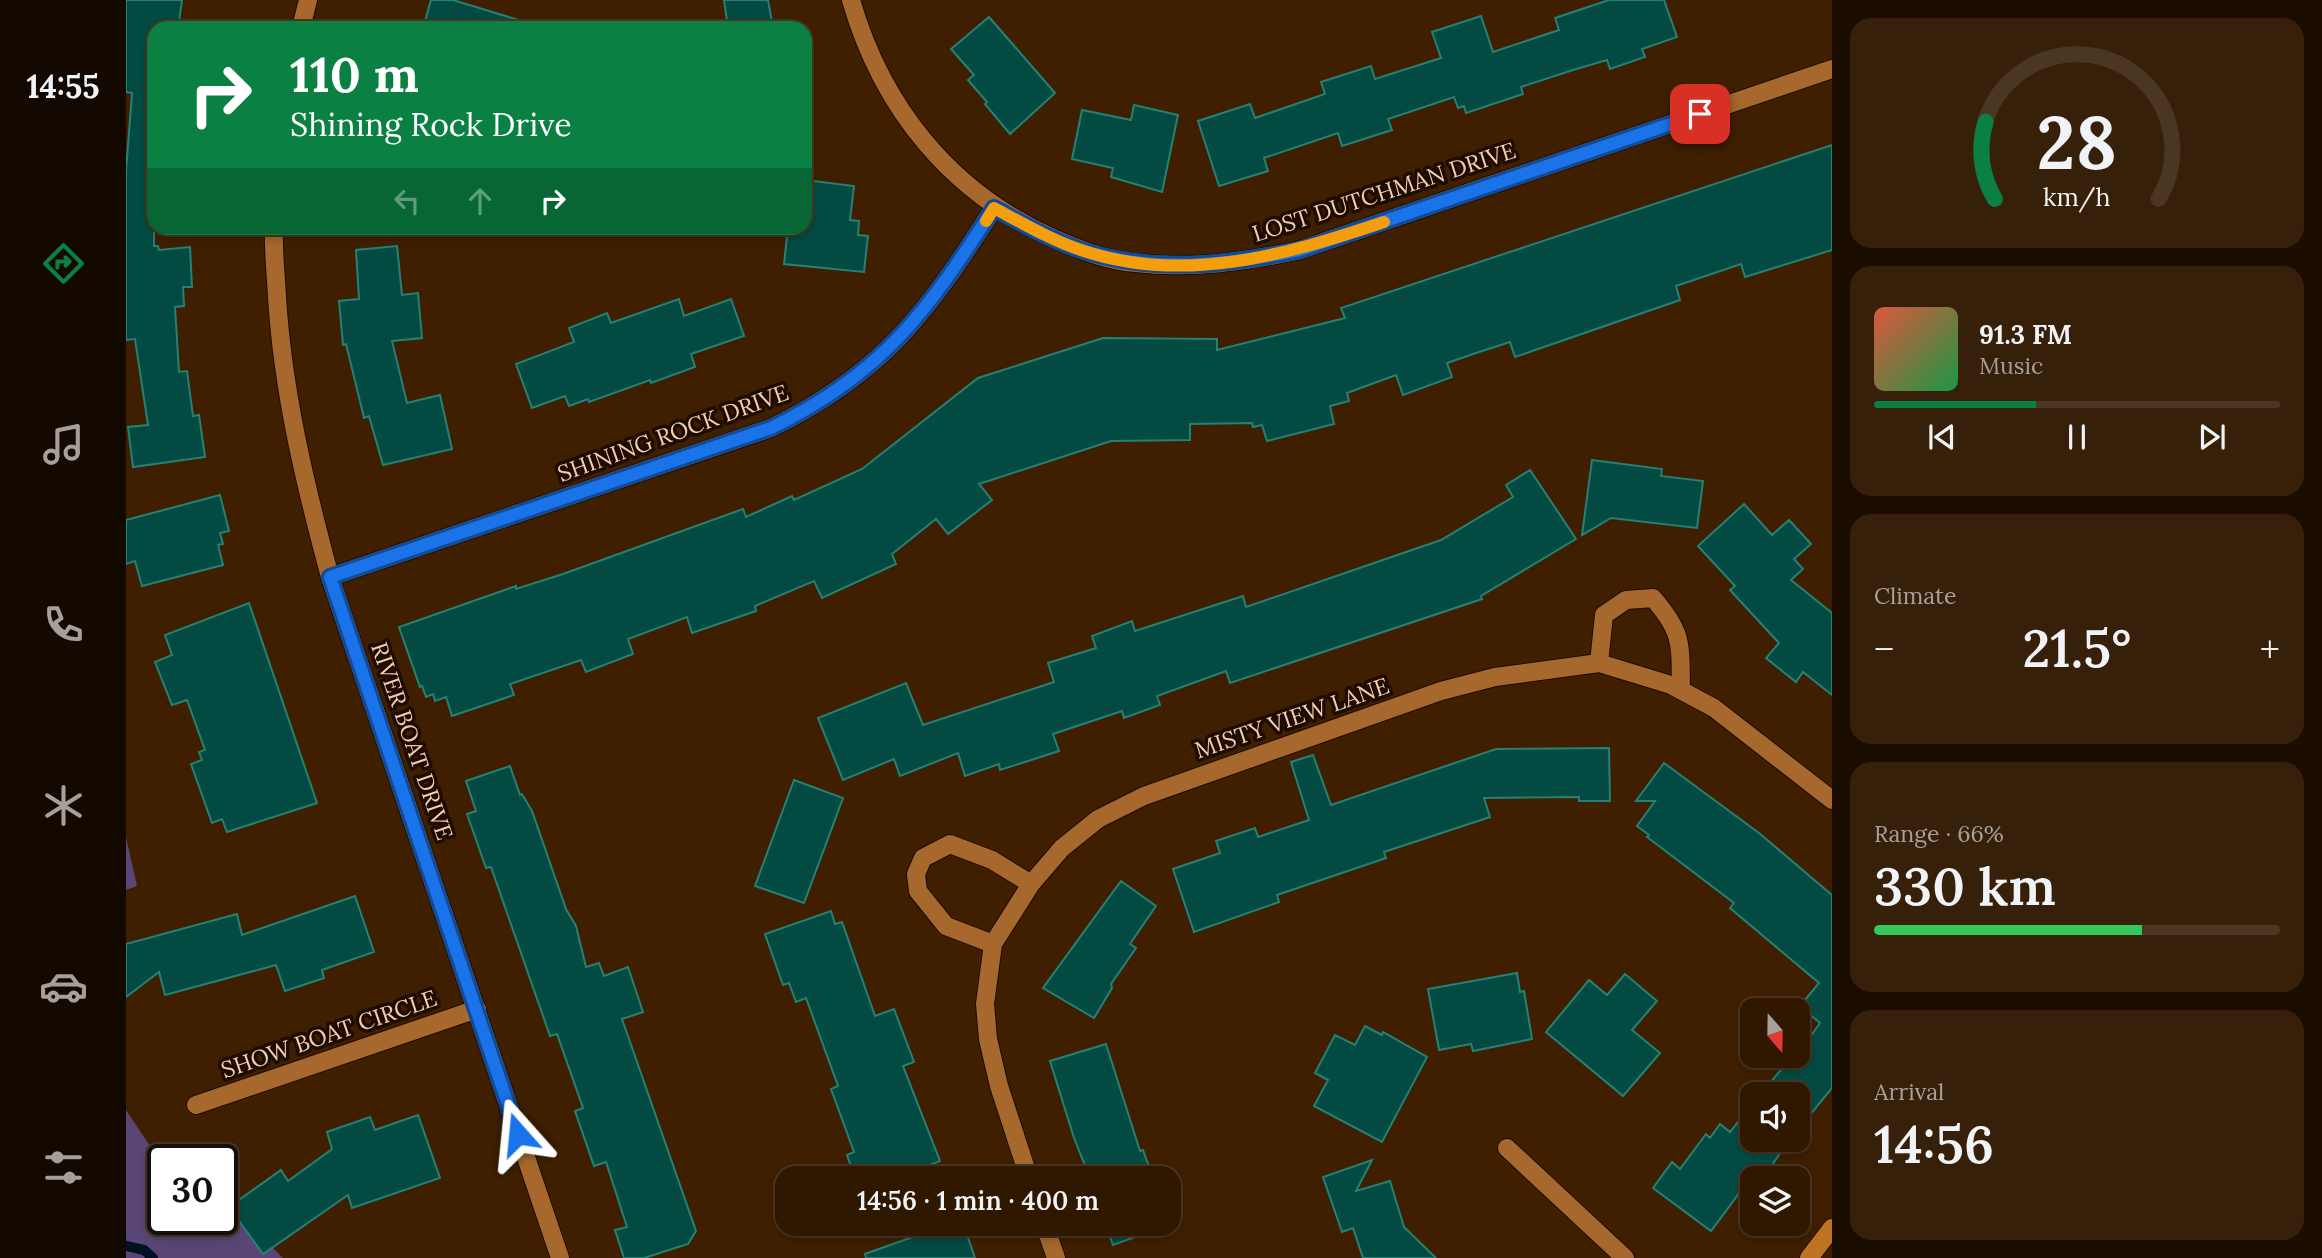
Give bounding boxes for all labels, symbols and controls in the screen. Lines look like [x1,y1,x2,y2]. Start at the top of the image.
text: 110 m [290,43,419,105]
icon: right [175,49,266,140]
text: 14:55 [26,66,100,107]
pin [1670,84,1730,144]
icon: arrive [1681,95,1719,133]
text: 28 [2037,96,2117,189]
text: Shining Rock Drive [290,104,572,145]
street label: LOST DUTCHMAN DRIVE [1248,135,1519,248]
text: km/h [2043,181,2111,213]
icon: left [388,182,426,220]
icon: ahead [461,182,499,220]
icon: right [534,182,572,220]
icon: directions [39,239,88,288]
text: 91.3 FM [1979,318,2072,351]
text: Music [1979,351,2043,380]
street label: SHINING ROCK DRIVE [553,377,792,488]
icon: previous [1923,418,1961,456]
icon: pause [2058,418,2096,456]
icon: next [2193,418,2231,456]
icon: music [39,420,88,469]
text: Climate [1874,581,1956,610]
icon: phone [39,600,88,649]
text: 21.5° [2023,615,2131,681]
text: − [1874,625,1894,673]
text: + [2260,625,2280,673]
street label: RIVER BOAT DRIVE [365,638,460,844]
street label: MISTY VIEW LANE [1191,671,1393,764]
icon: climate [39,781,88,830]
text: Range · 66% [1874,819,2004,848]
text: 330 km [1874,853,2056,919]
icon: car [39,962,88,1011]
street label: SHOW BOAT CIRCLE [217,983,441,1084]
north arrow [1740,998,1810,1068]
map controls [1740,998,1810,1236]
text: Arrival [1874,1077,1944,1106]
button: sound [1740,1082,1810,1152]
position arrow [481,1097,555,1171]
text: 14:56 [1874,1111,1994,1177]
icon: filters [39,1143,88,1192]
speed limit sign: 30 [147,1144,238,1235]
button: layers [1740,1166,1810,1236]
text: 14:56 · 1 min · 400 m [857,1184,1099,1217]

